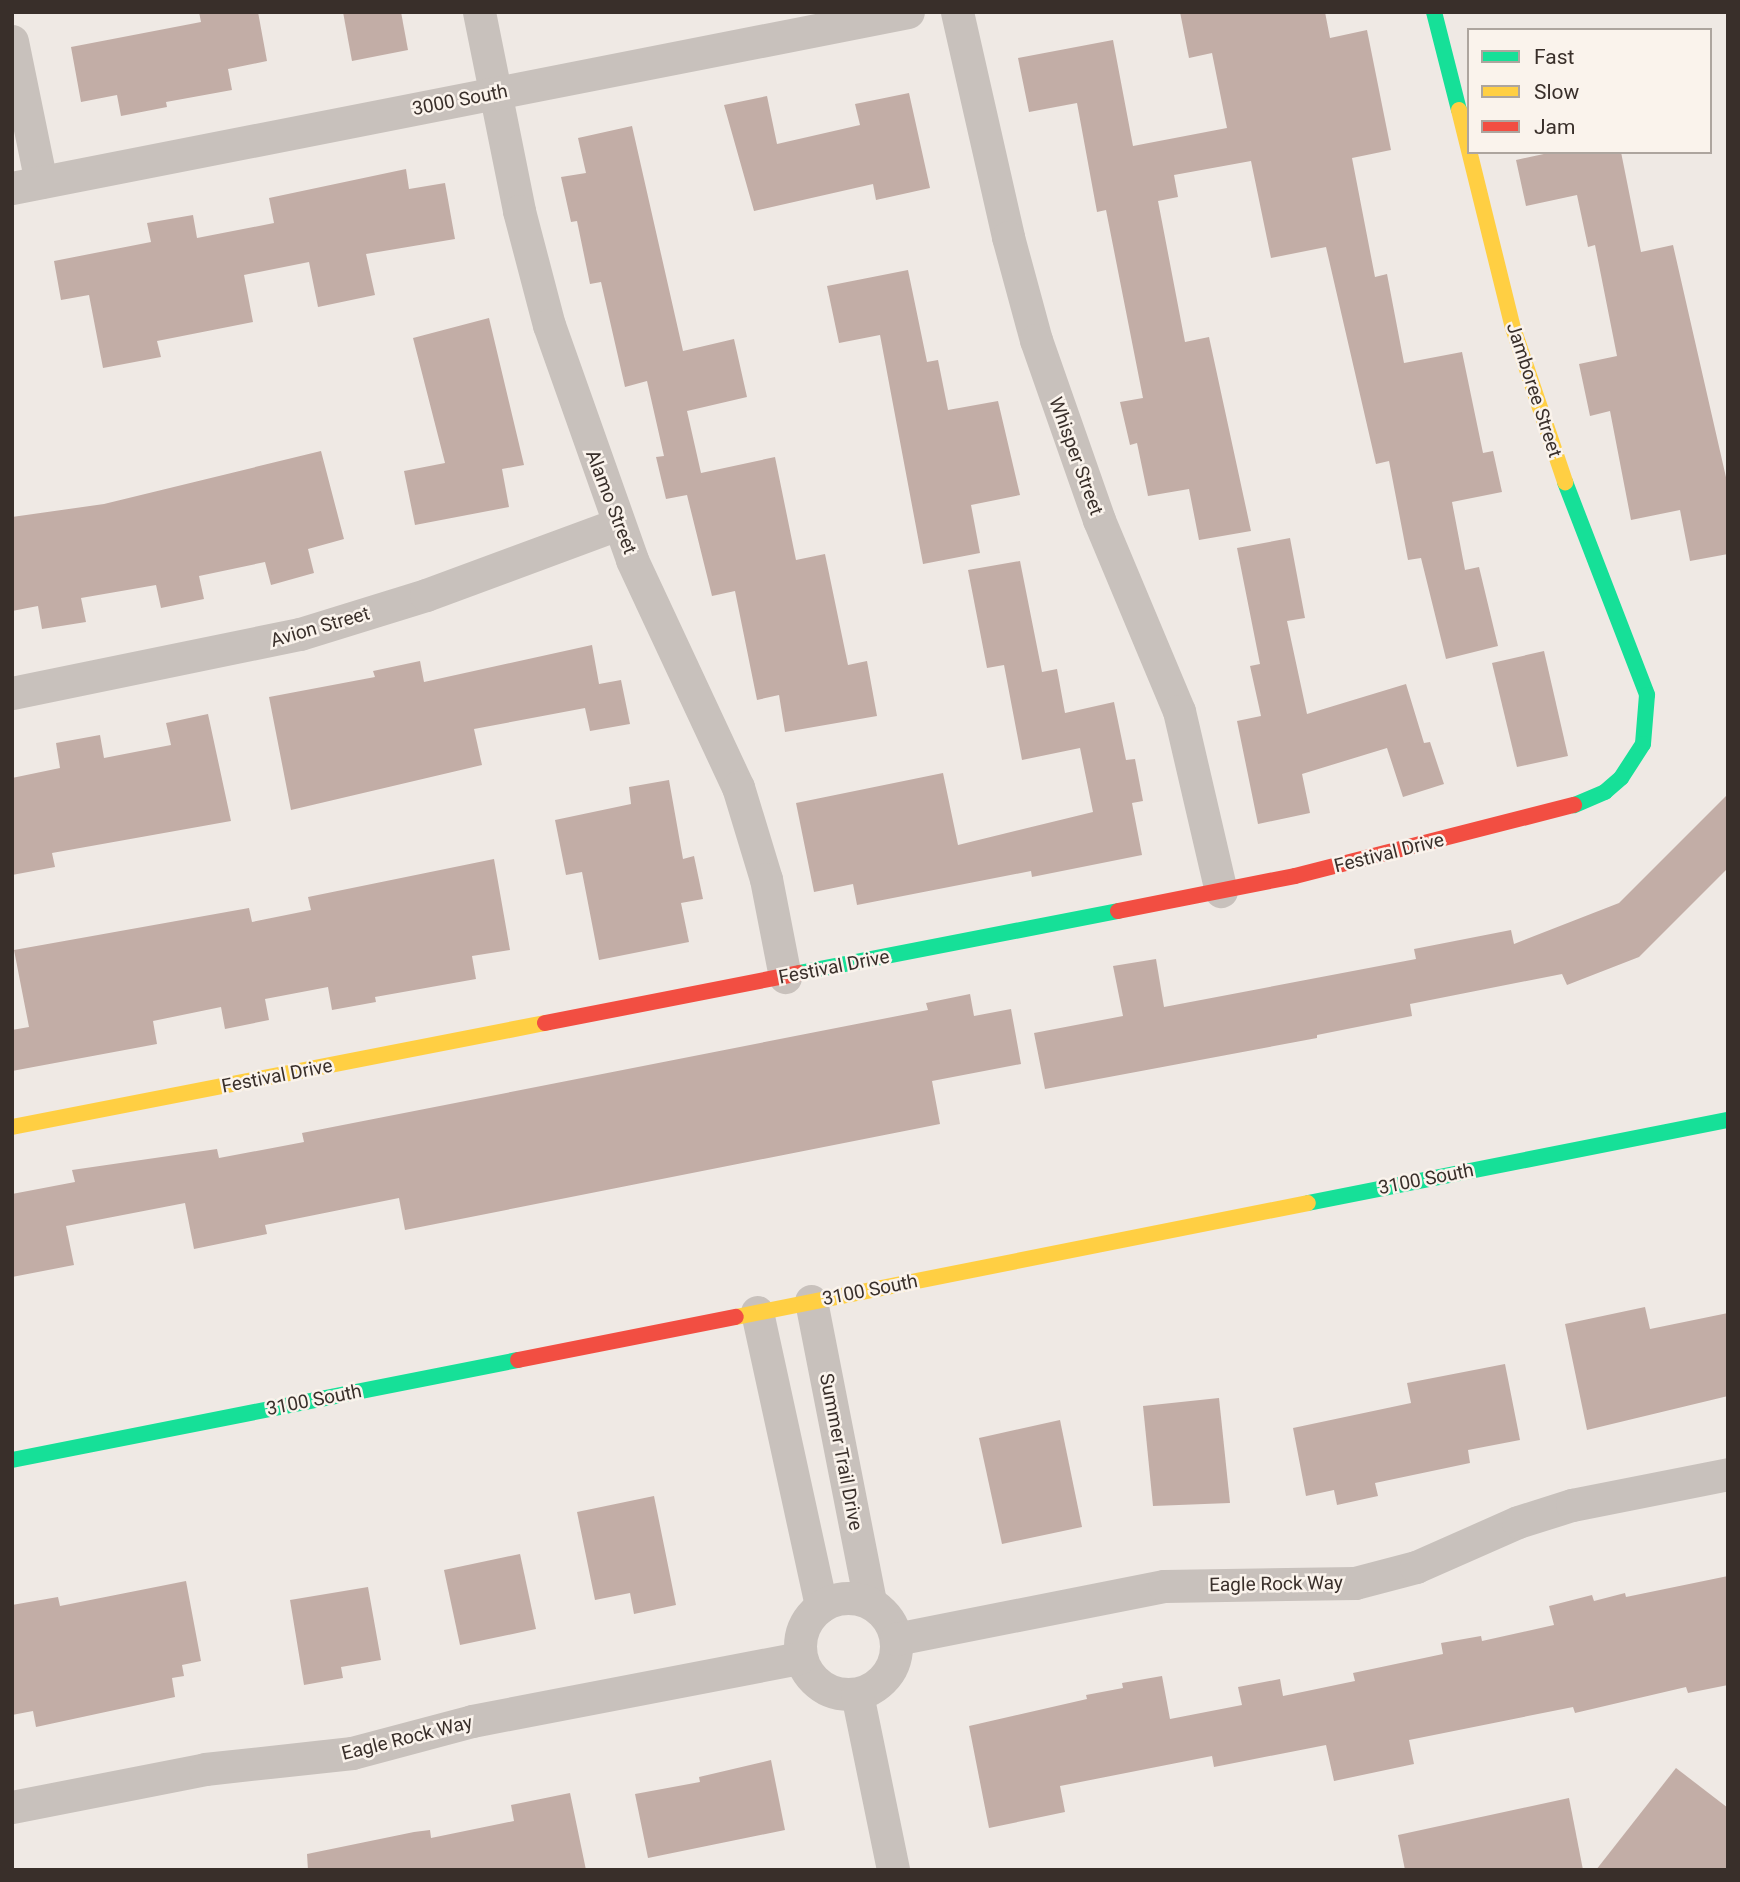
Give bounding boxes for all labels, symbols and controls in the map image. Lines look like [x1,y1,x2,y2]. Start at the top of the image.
legend [1467,28,1712,154]
text: Fast [1534,45,1574,69]
street label: 3000 South [410,80,510,120]
text: Slow [1534,80,1579,104]
text: Jam [1534,115,1575,139]
street label: Jamboree Street [1501,320,1567,460]
street label: Whisper Street [1044,394,1108,518]
street label: Alamo Street [581,447,641,557]
street label: Avion Street [268,602,372,652]
street label: Festival Drive [1332,828,1446,878]
street label: Festival Drive [777,945,891,989]
street label: Festival Drive [220,1054,334,1098]
street label: 3100 South [1376,1159,1476,1199]
street label: 3100 South [820,1270,920,1310]
street label: Summer Trail Drive [815,1371,867,1533]
street label: 3100 South [264,1380,364,1420]
street label: Eagle Rock Way [1209,1571,1343,1597]
street label: Eagle Rock Way [339,1711,475,1765]

